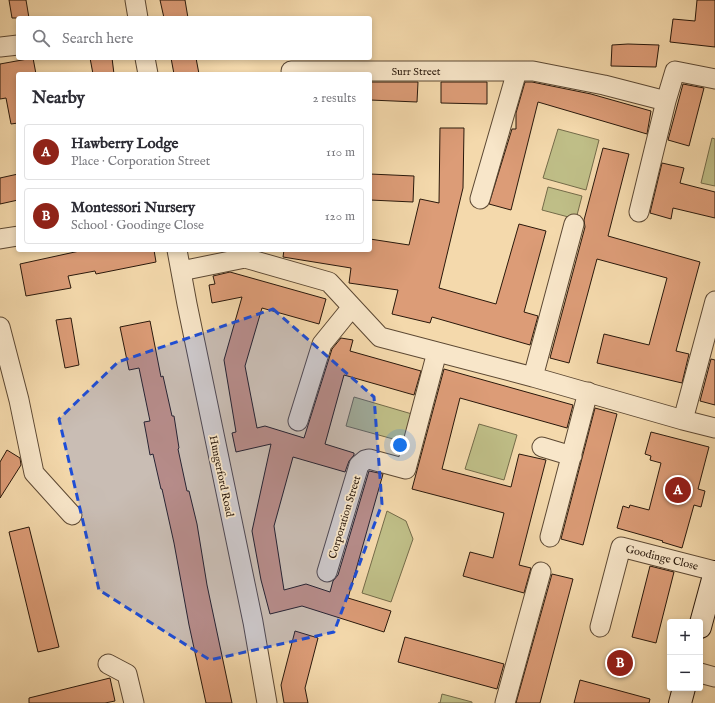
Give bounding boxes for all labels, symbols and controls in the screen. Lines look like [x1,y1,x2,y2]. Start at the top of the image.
search box [16,16,372,60]
icon: search [30,27,52,49]
text: Search here [62,29,133,48]
street label: Surr Street [391,65,441,79]
text: Nearby [32,88,85,109]
text: 2 results [312,90,356,107]
text: Hawberry Lodge [71,134,179,153]
text: A [42,144,50,161]
text: 110 m [326,144,355,161]
text: Place · Corporation Street [71,153,210,170]
text: Montessori Nursery [71,198,195,217]
text: B [42,208,50,225]
text: 120 m [325,208,355,225]
text: School · Goodinge Close [71,217,204,234]
street label: Hungerford Road [206,434,237,518]
your location [390,435,410,455]
street label: Corporation Street [326,474,364,561]
pin: A [665,475,691,505]
street label: Goodinge Close [624,542,700,574]
map controls [667,619,703,691]
button: + [667,619,703,655]
pin: B [607,648,633,678]
button: − [667,655,703,691]

